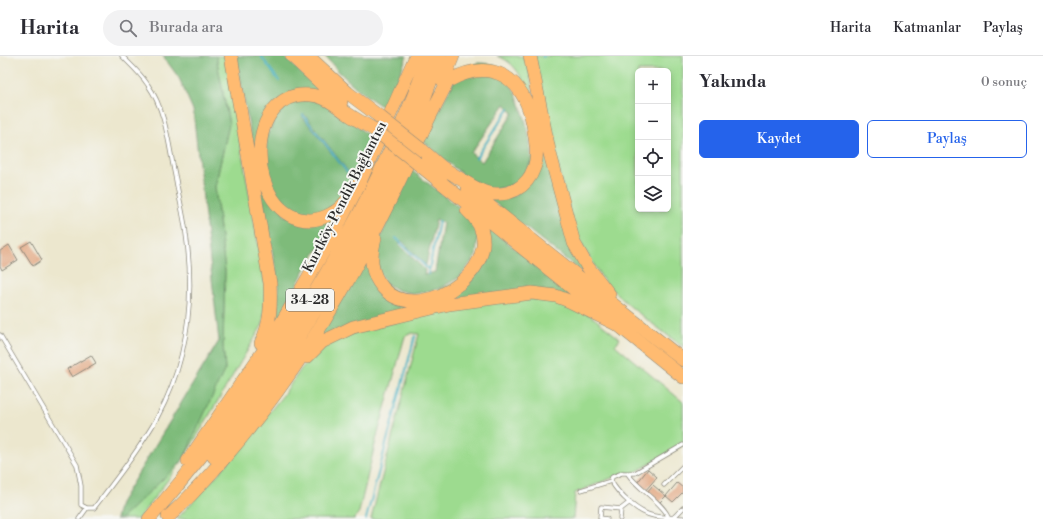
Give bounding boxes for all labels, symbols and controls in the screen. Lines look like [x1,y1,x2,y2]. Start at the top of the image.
search box [103,10,383,46]
text: Harita [20,16,79,40]
icon: search [117,17,139,39]
text: Burada ara [149,18,223,37]
text: Harita [830,19,871,37]
text: Katmanlar [893,19,961,37]
text: Paylaş [983,19,1023,37]
map controls [635,68,671,212]
button: + [635,68,671,104]
text: Yakında [699,71,766,93]
text: 0 sonuç [981,74,1027,90]
button: − [635,104,671,140]
street label: Kurtköy-Pendik Bağlantısı [299,118,391,276]
button: Kaydet [699,120,859,158]
button: Paylaş [867,120,1027,158]
button: locate [635,140,671,176]
button: layers [635,176,671,212]
road number: 34-28 [286,289,334,311]

